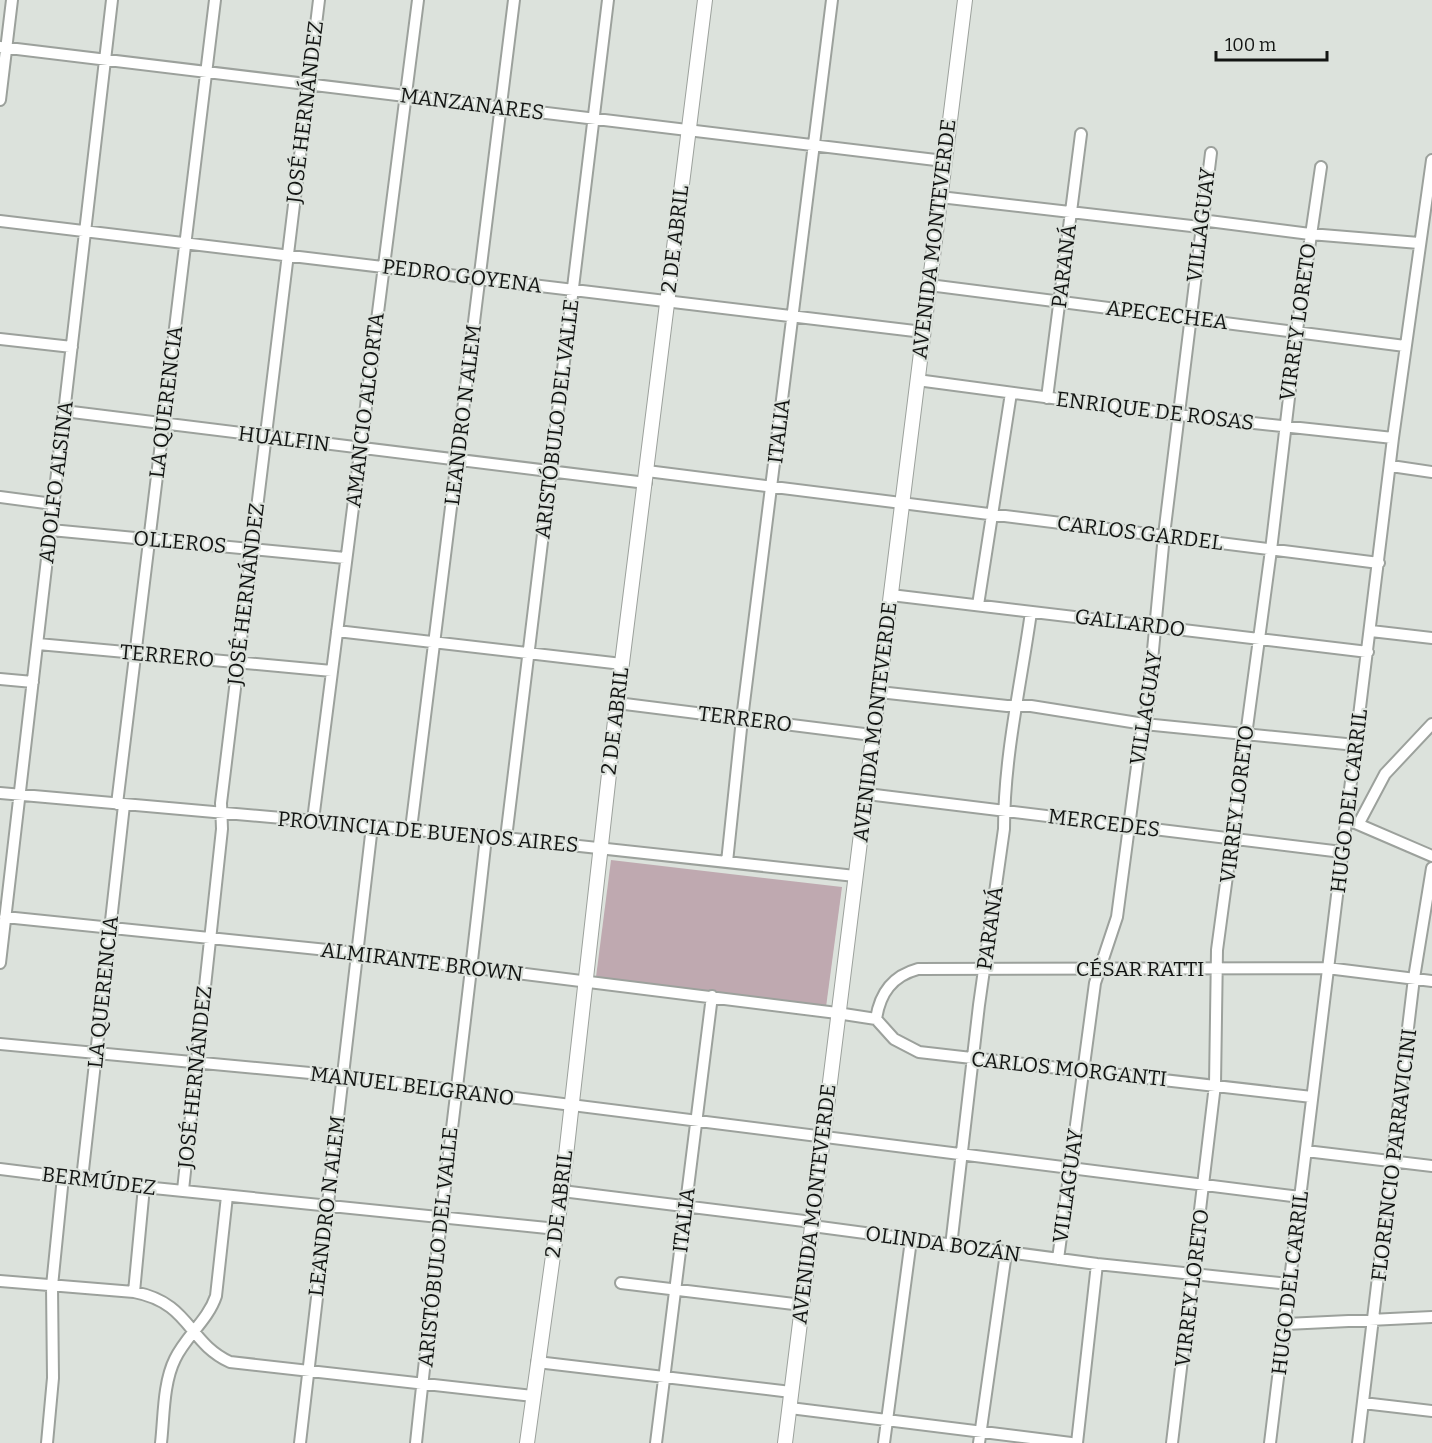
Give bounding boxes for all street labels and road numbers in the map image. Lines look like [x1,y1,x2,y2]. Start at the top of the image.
street label: JOSÉ HERNÁNDEZ [281,19,329,206]
street label: MANZANARES [398,82,546,126]
street label: AVENIDA MONTEVERDE [906,118,962,360]
street label: VILLAGUAY [1181,166,1221,284]
street label: 2 DE ABRIL [656,183,695,294]
street label: PARANÁ [1046,222,1082,309]
street label: VIRREY LORETO [1274,241,1322,403]
street label: PEDRO GOYENA [381,253,543,299]
street label: APECECHEA [1104,295,1230,335]
street label: ARISTÓBULO DEL VALLE [529,298,585,540]
street label: AMANCIO ALCORTA [340,311,390,509]
street label: LEANDRO N ALEM [439,323,487,507]
street label: LA QUERENCIA [144,324,188,480]
street label: ENRIQUE DE ROSAS [1054,386,1256,436]
street label: ITALIA [762,397,796,465]
street label: ADOLFO ALSINA [33,399,79,565]
street label: HUALFIN [237,420,331,458]
street label: JOSÉ HERNÁNDEZ [222,501,270,688]
street label: CARLOS GARDEL [1056,510,1225,556]
street label: OLLEROS [132,525,228,559]
street label: AVENIDA MONTEVERDE [847,601,903,843]
street label: GALLARDO [1073,603,1187,643]
street label: TERRERO [119,639,215,673]
street label: VILLAGUAY [1124,649,1168,767]
street label: 2 DE ABRIL [596,665,635,776]
street label: TERRERO [696,700,794,738]
street label: HUGO DEL CARRIL [1325,707,1373,895]
street label: VIRREY LORETO [1214,723,1260,885]
street label: MERCEDES [1047,803,1161,843]
street label: PROVINCIA DE BUENOS AIRES [276,806,580,858]
street label: PARANÁ [971,884,1009,972]
street label: LA QUERENCIA [82,914,124,1070]
street label: ALMIRANTE BROWN [319,937,525,987]
street label: CÉSAR RATTI [1076,956,1204,982]
street label: JOSÉ HERNÁNDEZ [172,984,218,1171]
street label: FLORENCIO PARRAVICINI [1366,1027,1422,1283]
street label: CARLOS MORGANTI [970,1046,1168,1092]
street label: MANUEL BELGRANO [308,1061,516,1111]
street label: AVENIDA MONTEVERDE [786,1083,842,1325]
street label: LEANDRO N ALEM [303,1114,351,1298]
street label: ARISTÓBULO DEL VALLE [412,1126,464,1368]
street label: VILLAGUAY [1047,1127,1089,1245]
street label: 2 DE ABRIL [540,1148,579,1259]
street label: BERMÚDEZ [40,1161,158,1201]
street label: ITALIA [667,1186,701,1254]
street label: HUGO DEL CARRIL [1266,1189,1314,1377]
street label: VIRREY LORETO [1169,1207,1215,1369]
street label: OLINDA BOZÁN [864,1220,1022,1268]

